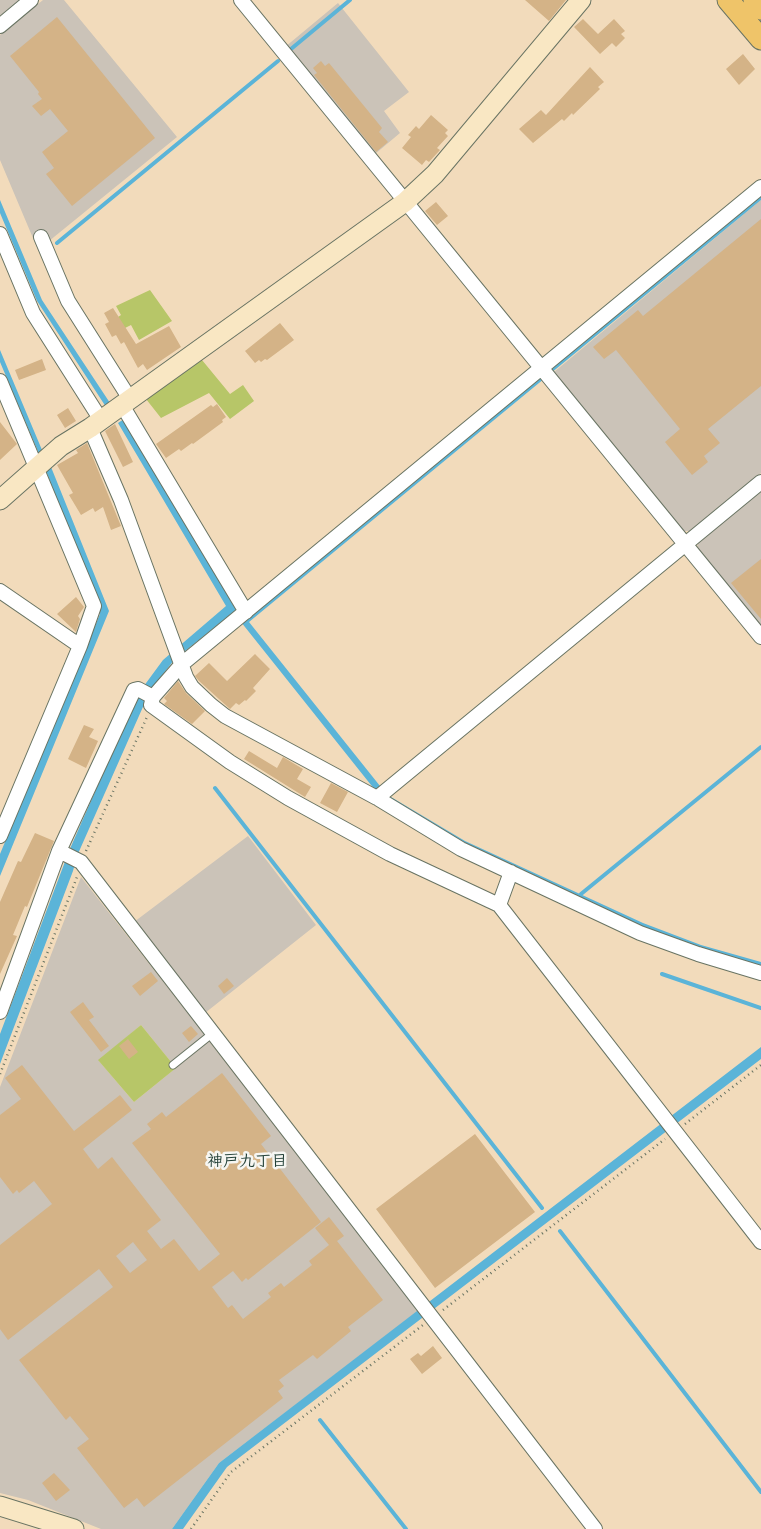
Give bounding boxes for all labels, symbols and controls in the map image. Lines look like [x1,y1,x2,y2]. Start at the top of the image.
district label: 神戸九丁目 [207,1151,287,1171]

